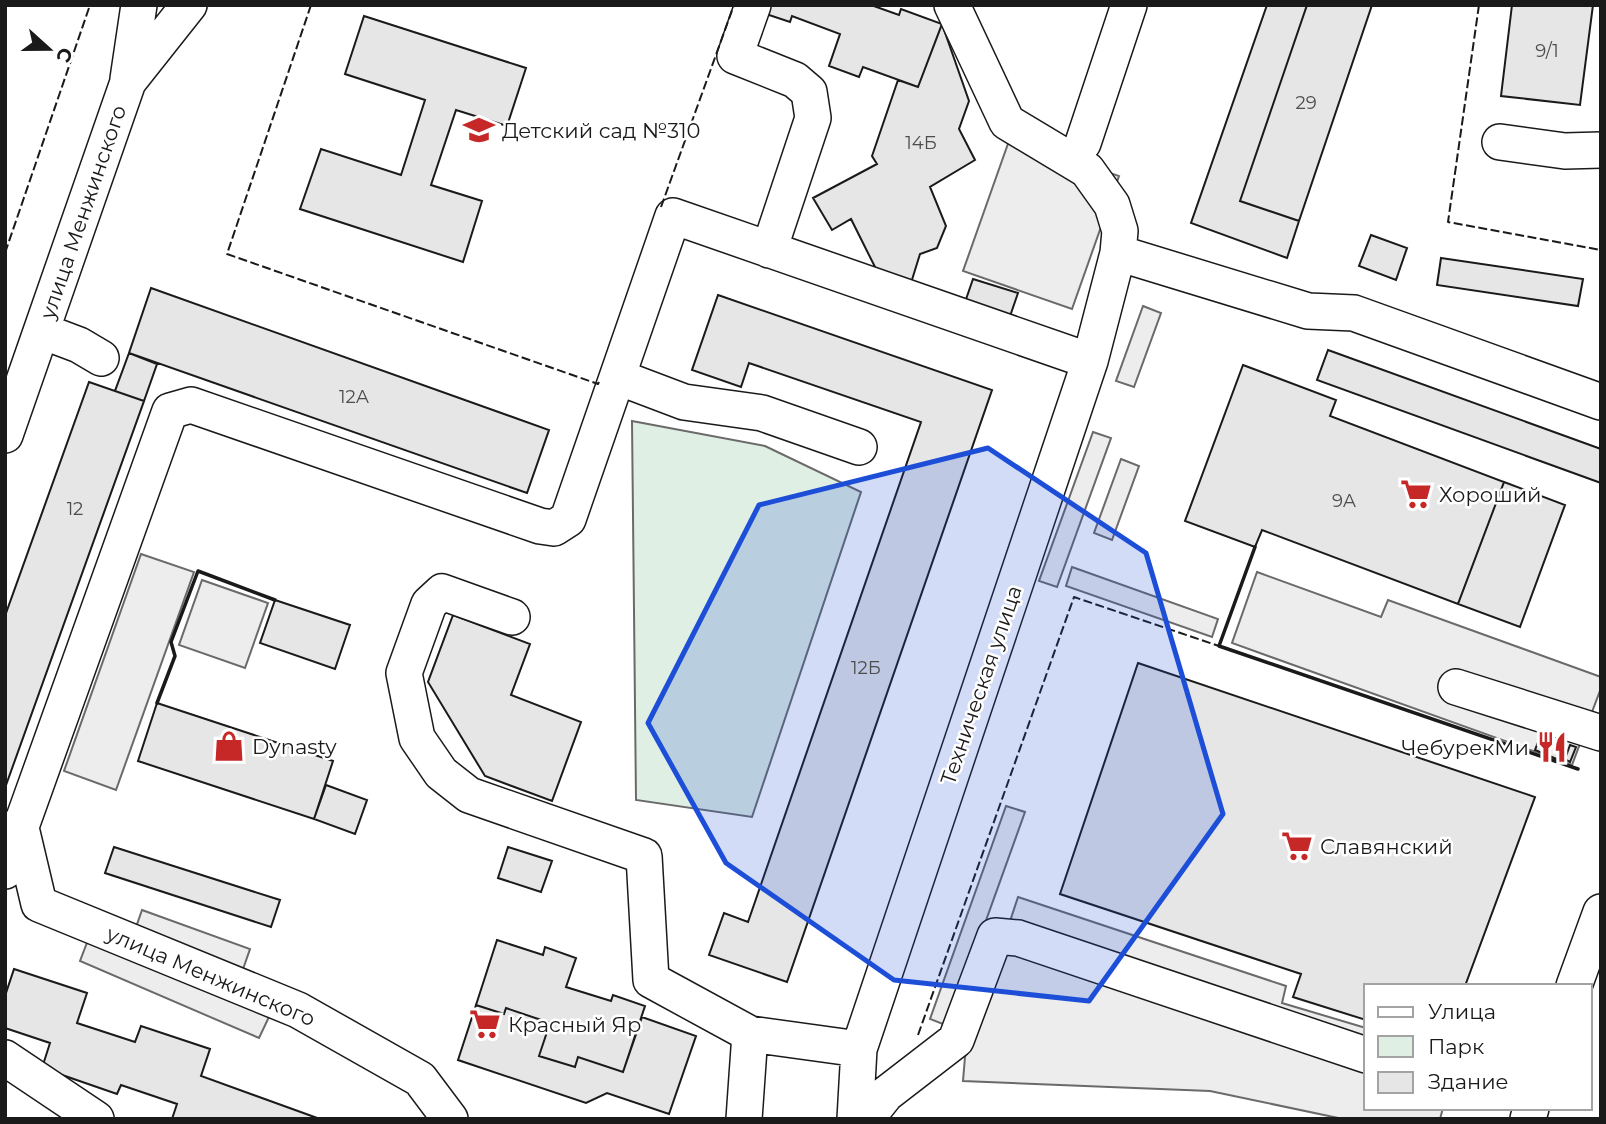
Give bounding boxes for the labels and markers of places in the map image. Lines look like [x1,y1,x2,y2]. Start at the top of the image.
school or university icon: Детский сад №310 [462,113,496,147]
place label: Детский сад №310 [502,118,701,143]
supermarket icon: Хороший [1399,477,1433,511]
place label: Хороший [1439,482,1542,507]
shop icon: Dynasty [212,729,246,763]
restaurant icon: ЧебурекМи [1535,730,1569,764]
place label: Dynasty [252,734,337,759]
place label: ЧебурекМи [1402,735,1529,760]
supermarket icon: Славянский [1280,829,1314,863]
place label: Славянский [1320,834,1453,859]
supermarket icon: Красный Яр [468,1007,502,1041]
place label: Красный Яр [508,1012,641,1037]

